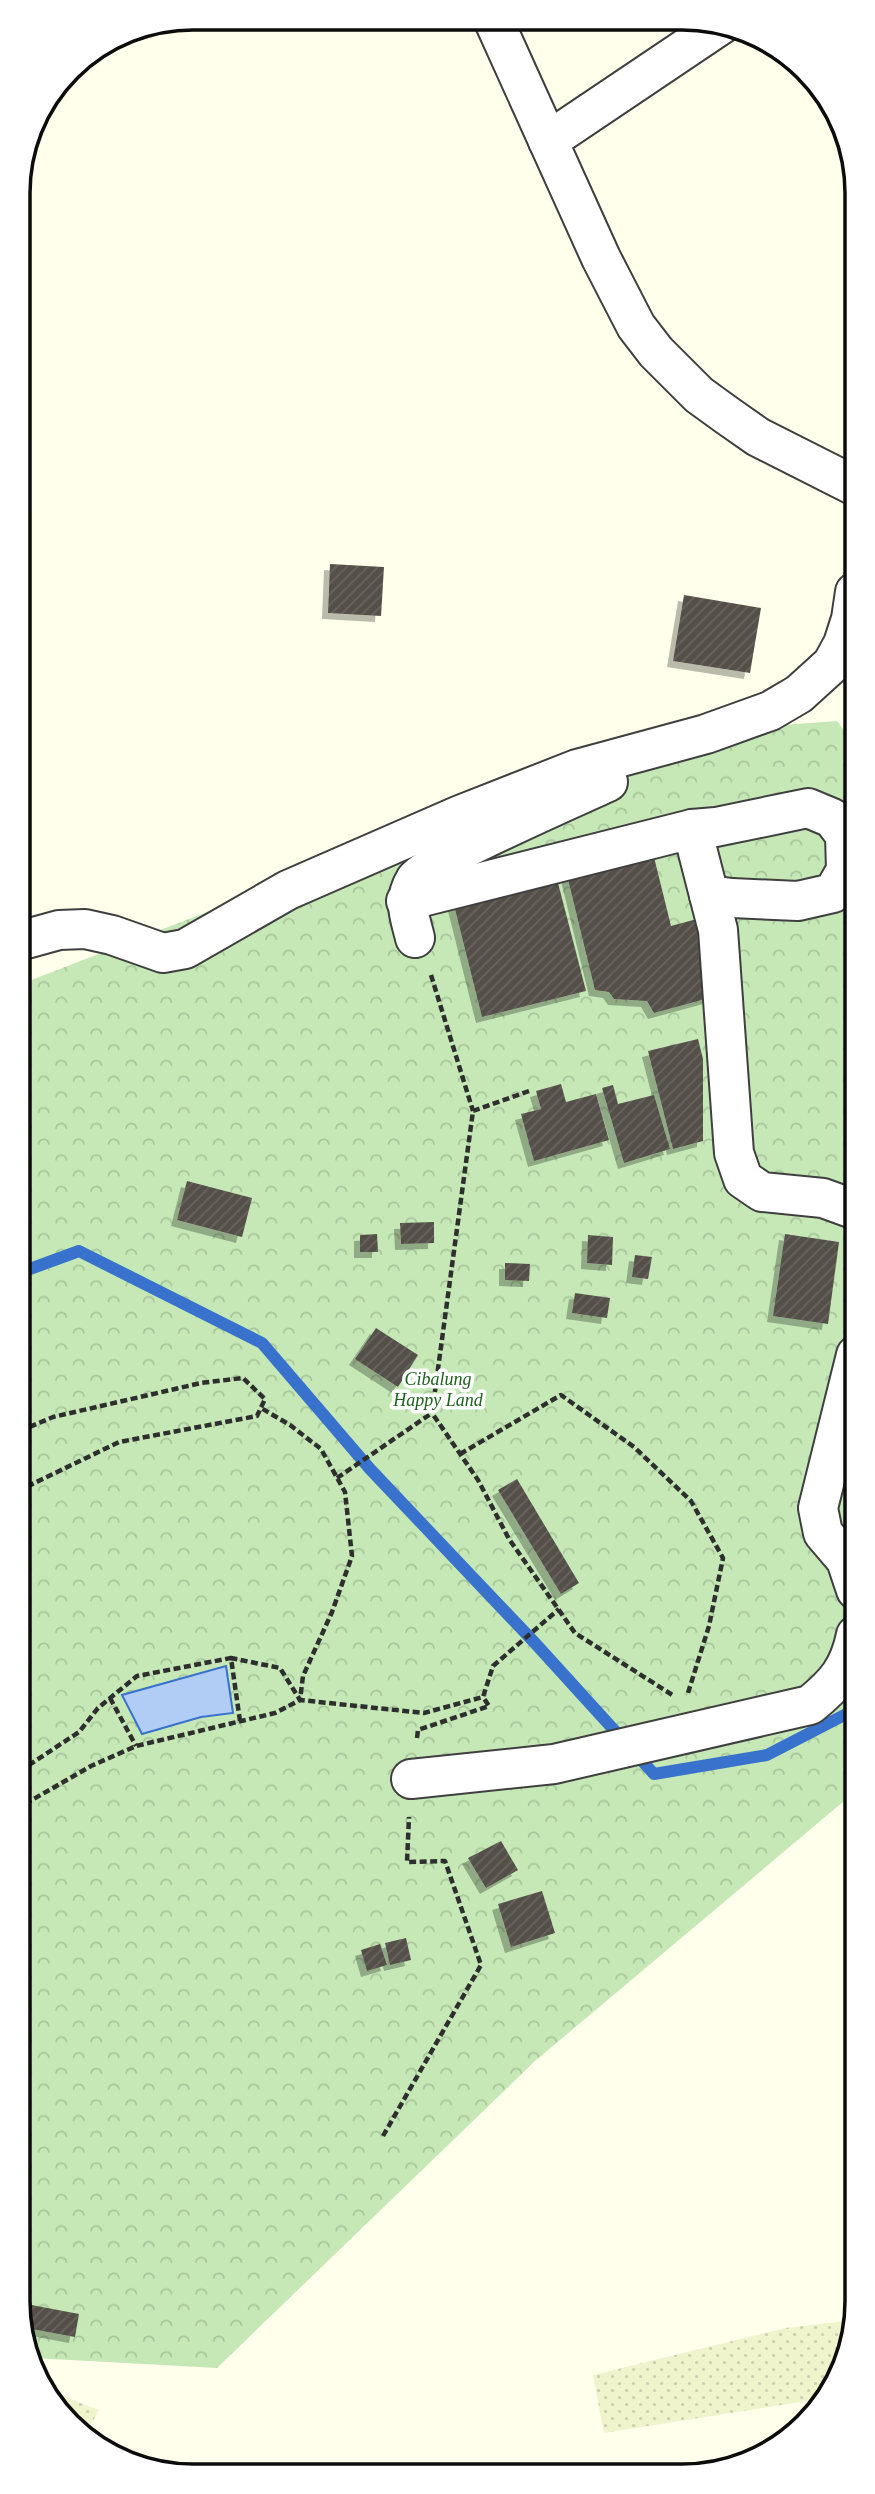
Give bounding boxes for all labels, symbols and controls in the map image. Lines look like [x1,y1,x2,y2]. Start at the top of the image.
park label: Cibalung Happy Land [392,1369,484,1410]

